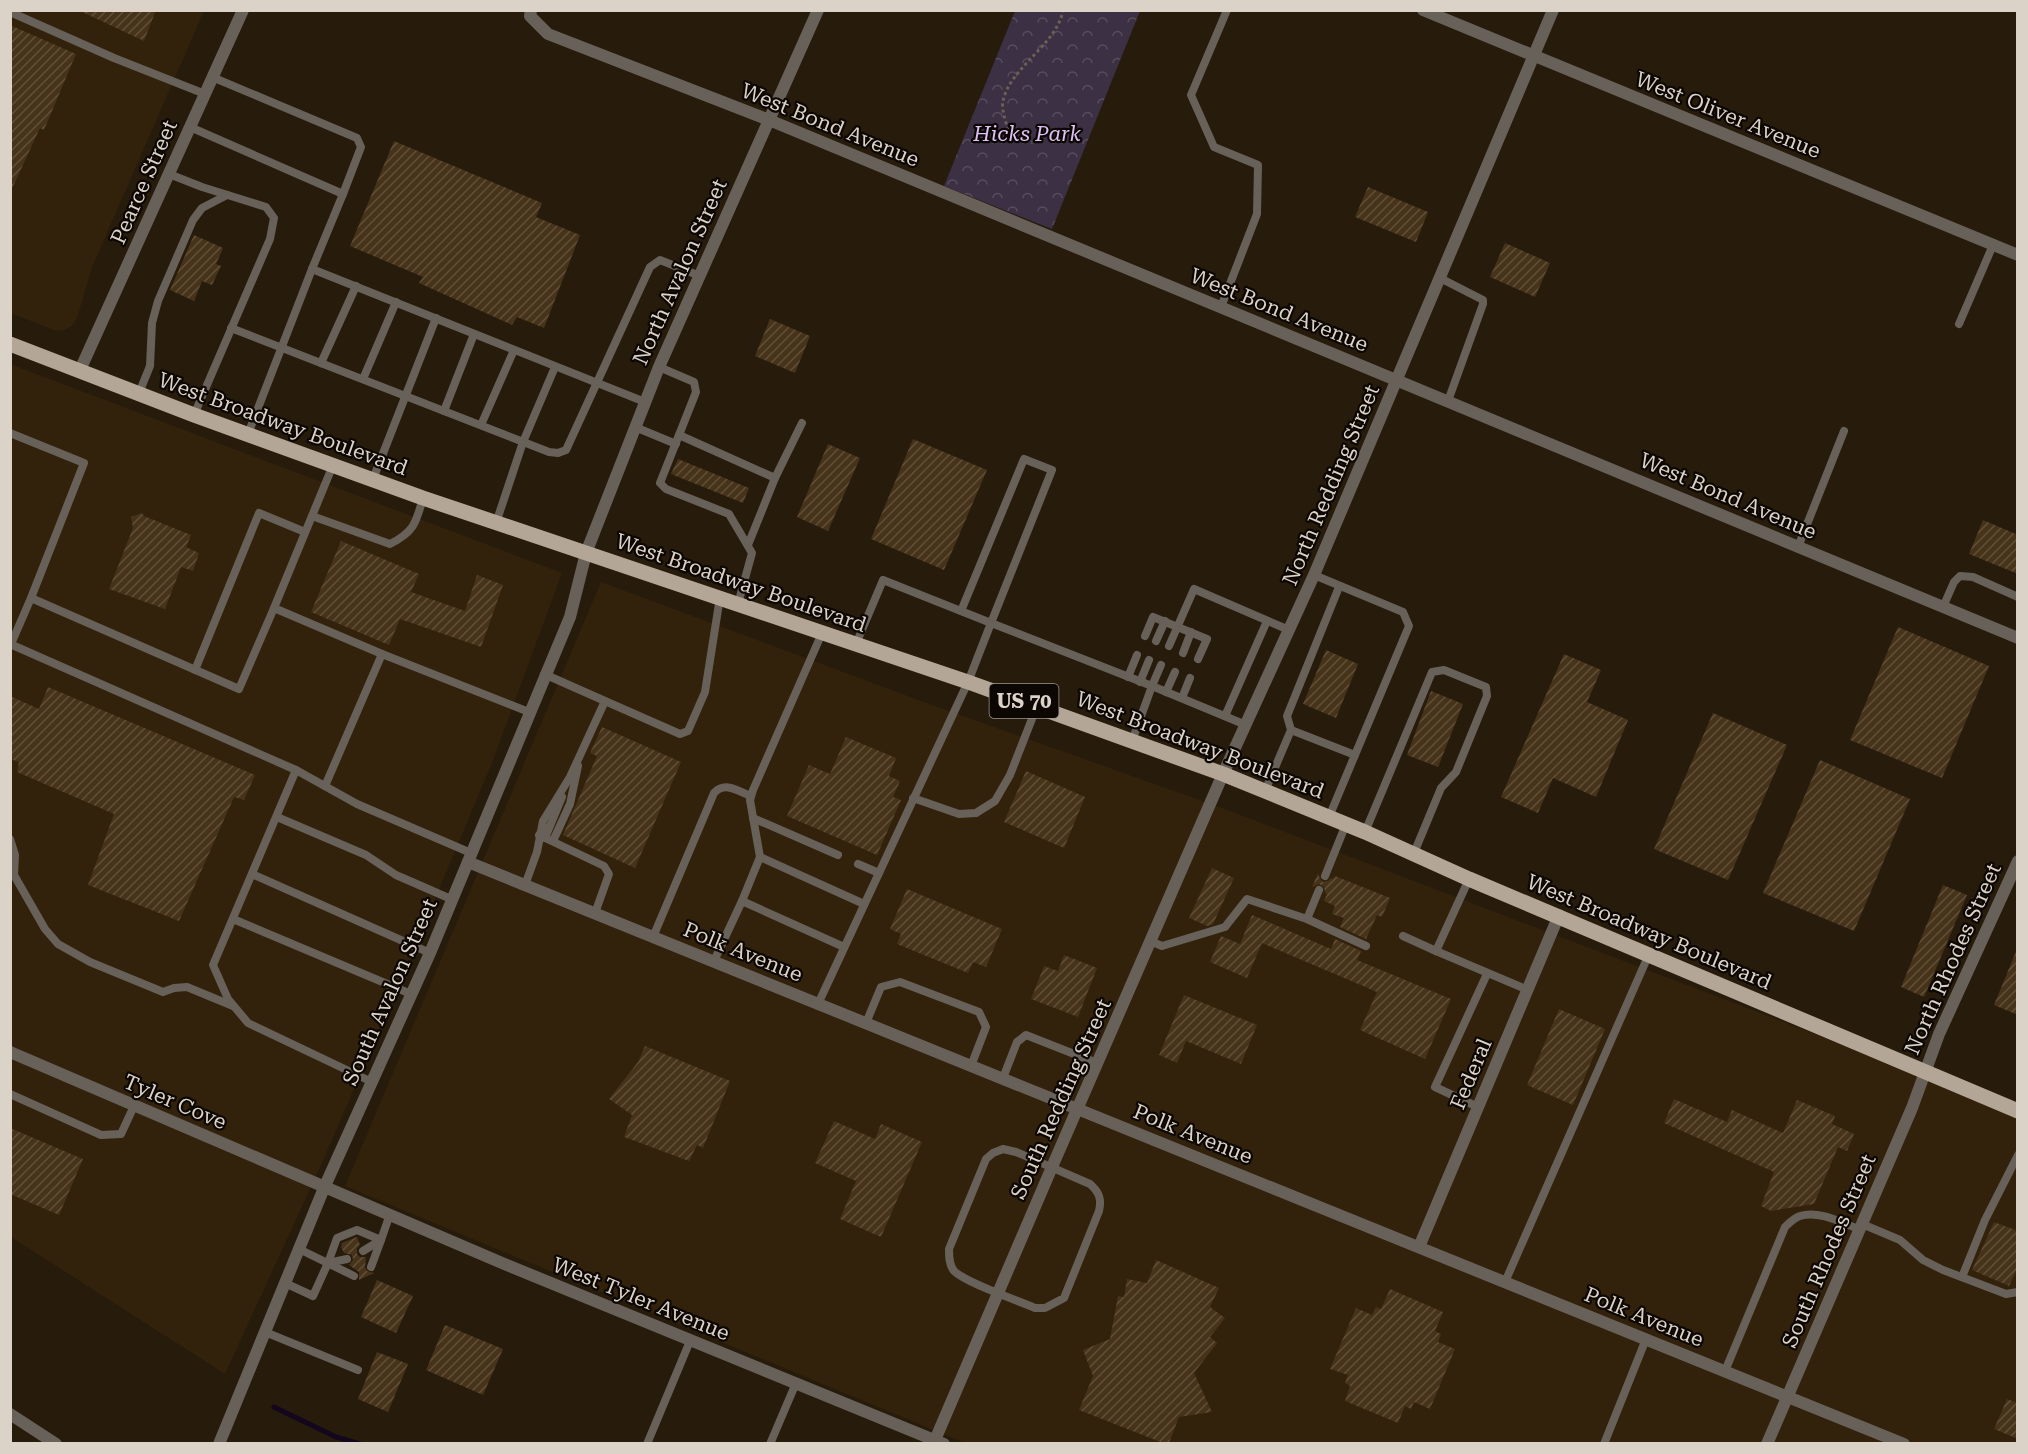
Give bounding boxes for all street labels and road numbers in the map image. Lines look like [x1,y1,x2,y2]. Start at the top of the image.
street label: West Oliver Avenue [1632,67,1824,163]
street label: West Bond Avenue [738,78,922,172]
street label: Pearce Street [106,116,182,248]
street label: North Avalon Street [628,175,732,369]
street label: West Bond Avenue [1187,263,1371,357]
street label: West Broadway Boulevard [155,368,411,481]
street label: North Redding Street [1278,381,1384,589]
street label: West Bond Avenue [1636,448,1820,544]
street label: West Broadway Boulevard [613,529,870,637]
road number: US 70 [990,684,1058,718]
street label: West Broadway Boulevard [1073,687,1328,804]
street label: North Rhodes Street [1900,860,2006,1058]
street label: West Broadway Boulevard [1523,869,1775,995]
street label: South Avalon Street [338,895,442,1089]
street label: Polk Avenue [680,917,806,987]
street label: South Redding Street [1006,995,1116,1203]
street label: Federal [1445,1035,1497,1113]
street label: Tyler Cove [120,1070,230,1134]
street label: Polk Avenue [1130,1099,1256,1169]
street label: South Rhodes Street [1777,1151,1881,1351]
street label: West Tyler Avenue [549,1253,733,1345]
street label: Polk Avenue [1581,1282,1707,1352]

